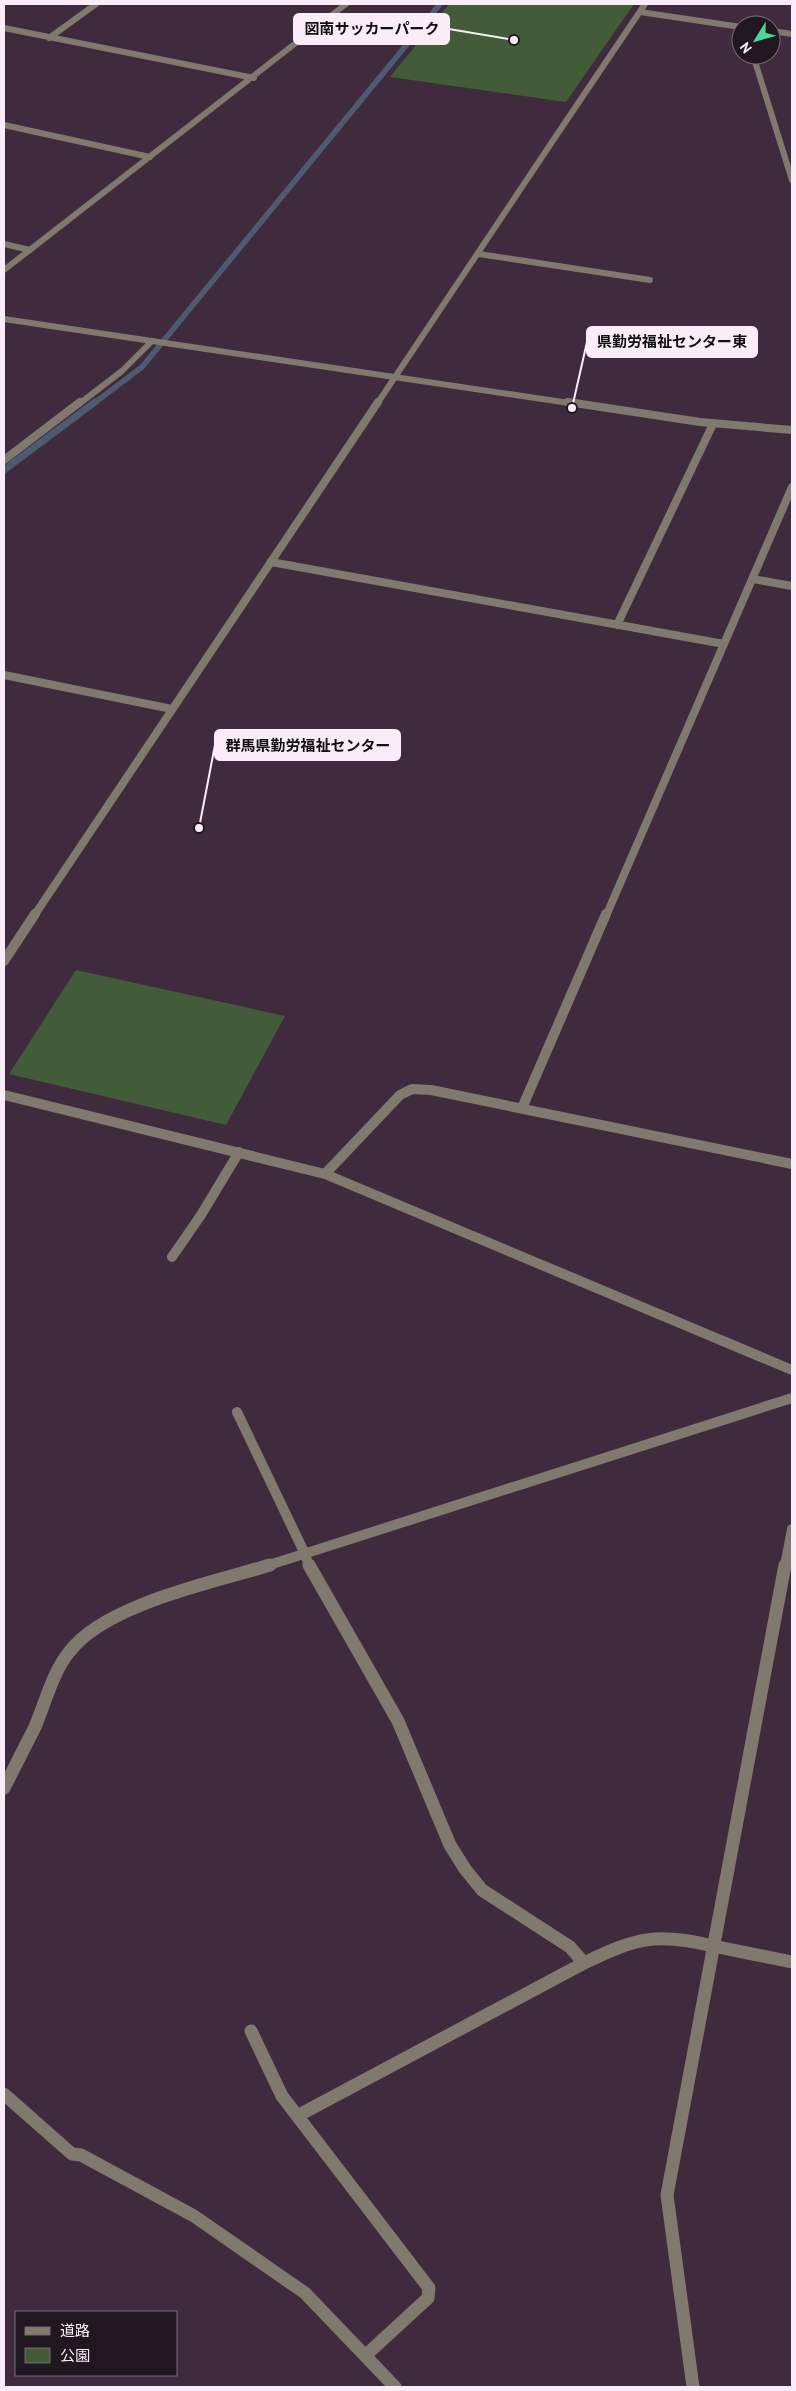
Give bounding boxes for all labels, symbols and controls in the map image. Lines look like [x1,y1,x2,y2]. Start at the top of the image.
callout: 図南サッカーパーク [294,14,449,44]
north arrow [731,15,781,65]
text: 図南サッカーパーク [305,19,439,38]
text: N [736,39,756,57]
callout: 県勤労福祉センター東 [587,327,757,357]
text: 県勤労福祉センター東 [597,332,747,351]
callout: 群馬県勤労福祉センター [215,730,400,760]
text: 群馬県勤労福祉センター [225,736,391,755]
legend [15,2311,178,2376]
text: 道路 [60,2321,90,2340]
text: 公園 [60,2346,90,2365]

